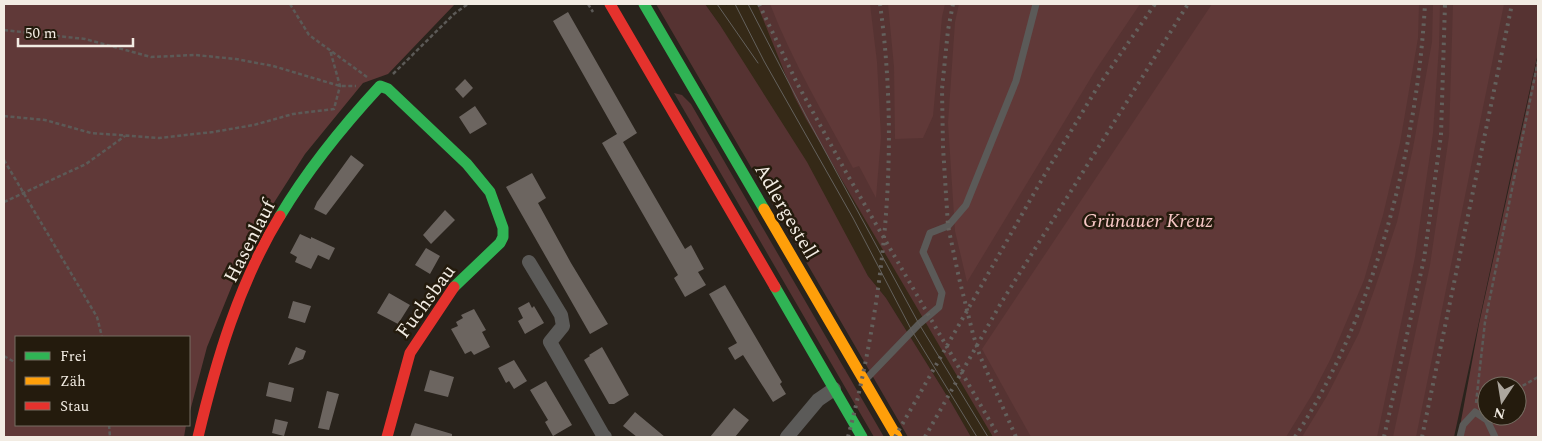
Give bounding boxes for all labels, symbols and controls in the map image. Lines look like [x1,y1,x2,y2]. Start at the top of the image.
scale bar [18,15,132,47]
text: 50 m [25,22,57,45]
street label: Adlergestell [746,158,826,265]
street label: Hasenlauf [216,193,285,288]
park label: Grünauer Kreuz [1083,206,1213,236]
street label: Fuchsbau [389,258,463,345]
legend [15,336,190,426]
text: Frei [60,345,87,368]
text: Zäh [60,370,86,393]
north arrow [1477,376,1527,426]
text: Stau [60,395,89,418]
text: N [1492,402,1507,425]

